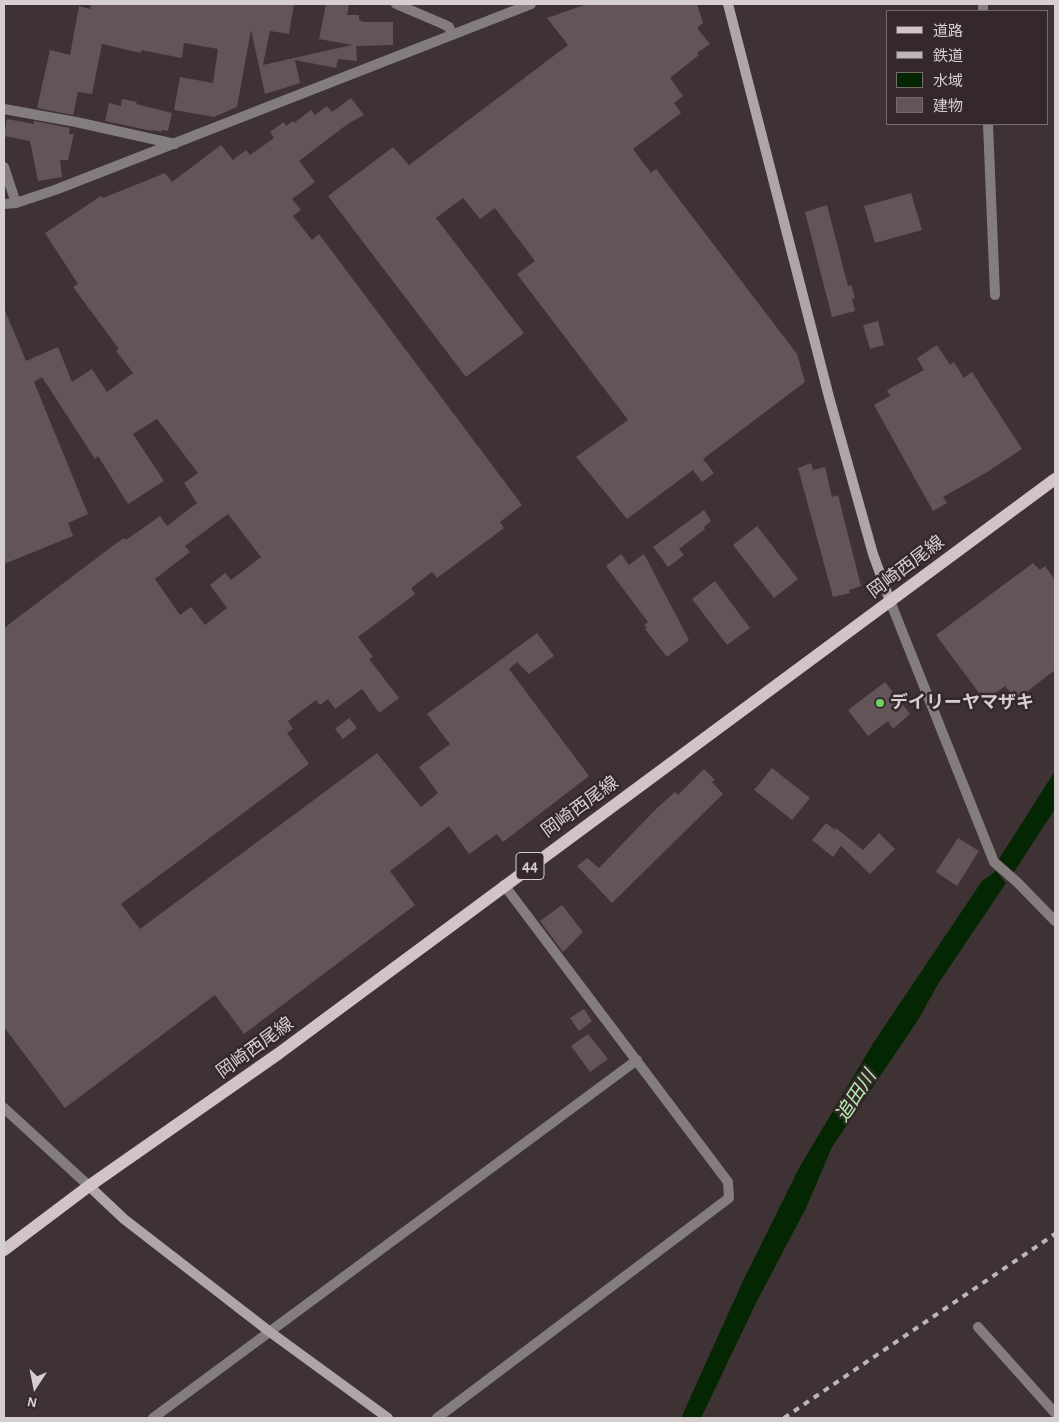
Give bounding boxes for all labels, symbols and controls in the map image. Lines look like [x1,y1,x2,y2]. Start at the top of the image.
legend [886,10,1049,125]
text: 道路 [933,24,963,39]
text: 鉄道 [933,49,963,64]
text: 水域 [933,74,963,89]
text: 建物 [933,99,963,114]
street label: 岡崎西尾線 [864,531,948,603]
place label: デイリーヤマザキ [890,692,1034,714]
marker: デイリーヤマザキ [874,697,886,709]
street label: 岡崎西尾線 [537,772,623,842]
road number: 44 [516,852,544,879]
street label: 岡崎西尾線 [212,1013,298,1083]
water label: 追田川 [831,1066,881,1126]
north arrow [10,1362,60,1412]
text: N [26,1394,38,1410]

